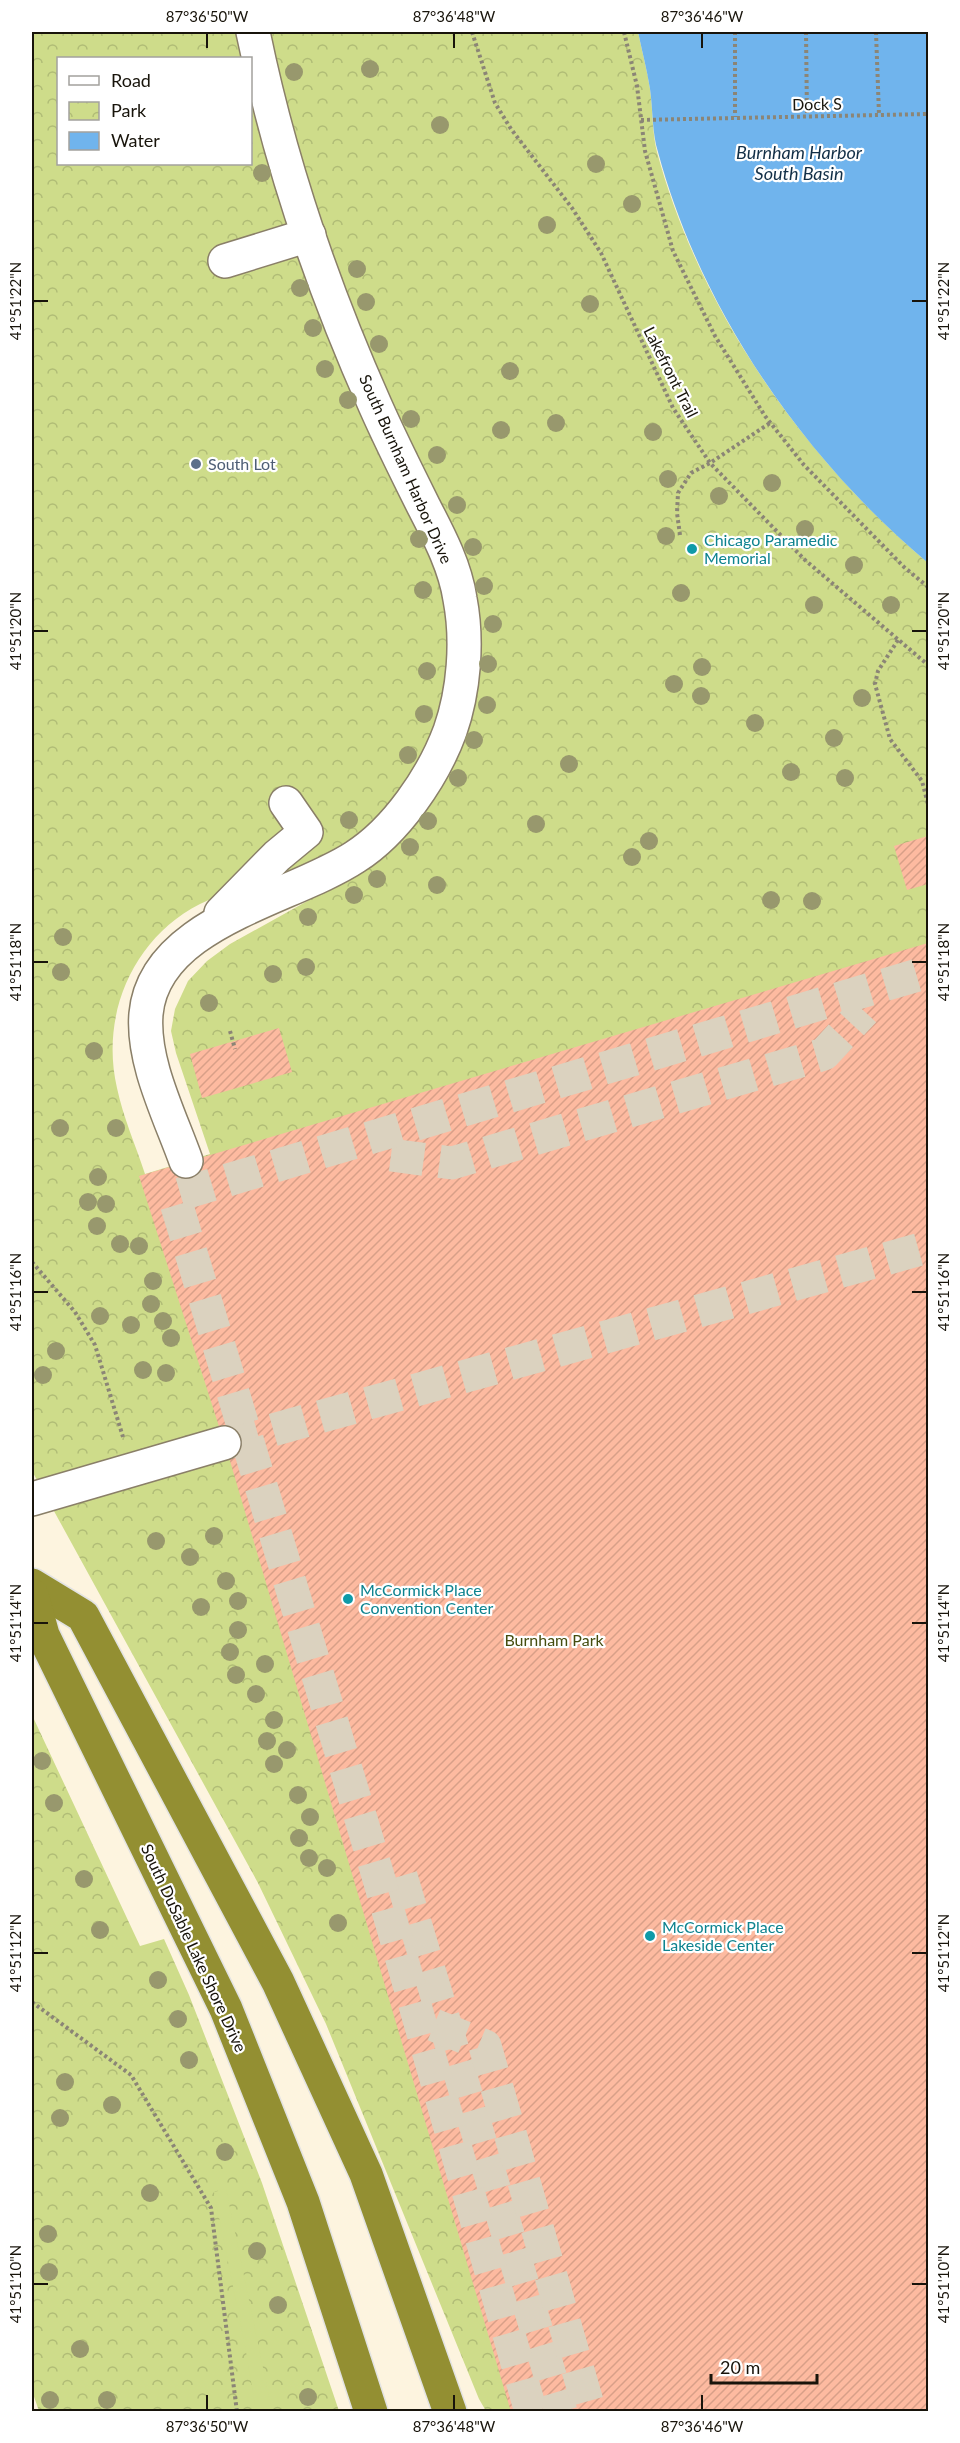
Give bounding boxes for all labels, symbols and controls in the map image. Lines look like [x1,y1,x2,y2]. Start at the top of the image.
text: 87°36'50"W [166,7,249,25]
text: 87°36'48"W [413,7,496,25]
text: 87°36'46"W [661,7,744,25]
legend [57,57,252,165]
text: Road [111,69,151,91]
street label: Dock S [792,94,842,113]
text: Park [111,99,147,121]
text: Water [111,129,160,151]
water label: Burnham Harbor South Basin [736,141,863,184]
text: 41°51'22"N [6,262,24,340]
text: 41°51'22"N [934,262,952,340]
street label: Lakefront Trail [640,323,702,420]
street label: South Burnham Harbor Drive [356,371,457,566]
place label: South Lot [208,454,276,473]
marker: South Lot [189,457,203,471]
place label: Chicago Paramedic Memorial [704,530,838,567]
marker: Chicago Paramedic Memorial [685,542,699,556]
text: 41°51'20"N [6,592,24,670]
text: 41°51'20"N [934,592,952,670]
text: 41°51'18"N [6,923,24,1001]
text: 41°51'18"N [934,923,952,1001]
text: 41°51'16"N [6,1253,24,1331]
text: 41°51'16"N [934,1253,952,1331]
place label: McCormick Place Convention Center [360,1580,494,1617]
text: 41°51'14"N [6,1584,24,1662]
text: 41°51'14"N [934,1584,952,1662]
marker: McCormick Place Convention Center [341,1592,355,1606]
park label: Burnham Park [504,1630,604,1649]
street label: South DuSable Lake Shore Drive [138,1841,251,2055]
text: 41°51'12"N [6,1914,24,1992]
text: 41°51'12"N [934,1914,952,1992]
place label: McCormick Place Lakeside Center [662,1917,784,1954]
marker: McCormick Place Lakeside Center [643,1929,657,1943]
text: 41°51'10"N [6,2245,24,2323]
text: 41°51'10"N [934,2245,952,2323]
scale bar [711,2347,818,2385]
text: 20 m [720,2356,760,2378]
text: 87°36'50"W [166,2417,249,2435]
text: 87°36'48"W [413,2417,496,2435]
text: 87°36'46"W [661,2417,744,2435]

